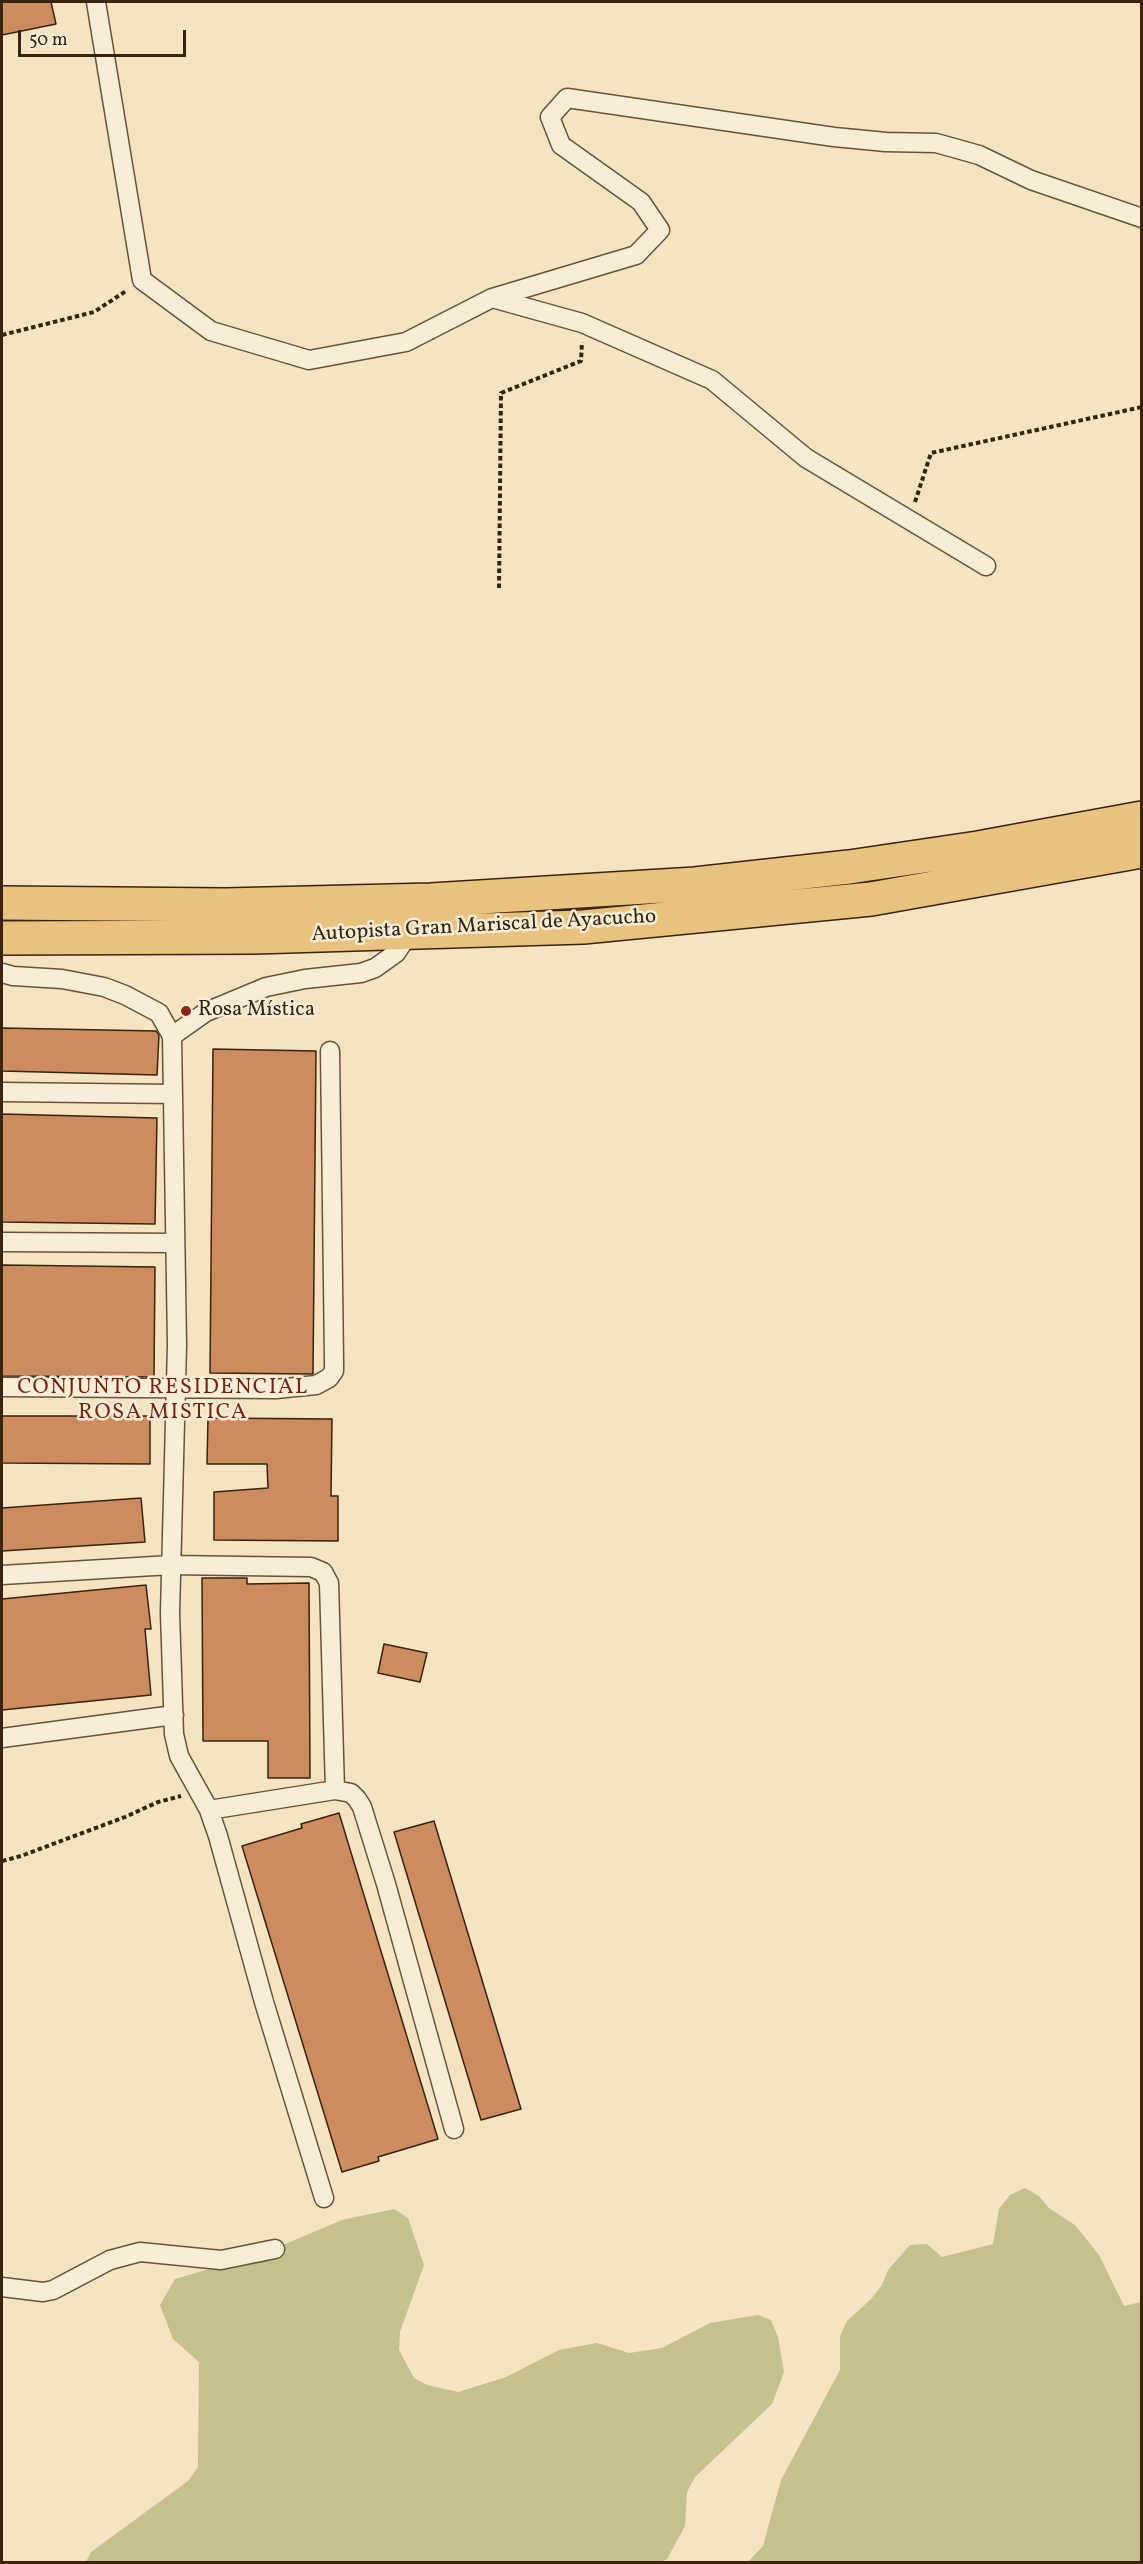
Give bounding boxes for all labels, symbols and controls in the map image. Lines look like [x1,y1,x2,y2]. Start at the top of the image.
scale bar [21,18,189,56]
text: 50 m [29,28,68,53]
street label: Autopista Gran Mariscal de Ayacucho [311,905,657,949]
place label: Rosa Mística [198,998,315,1024]
marker: Rosa Mística [179,1004,193,1018]
district label: CONJUNTO RESIDENCIAL ROSA MISTICA [17,1376,309,1428]

